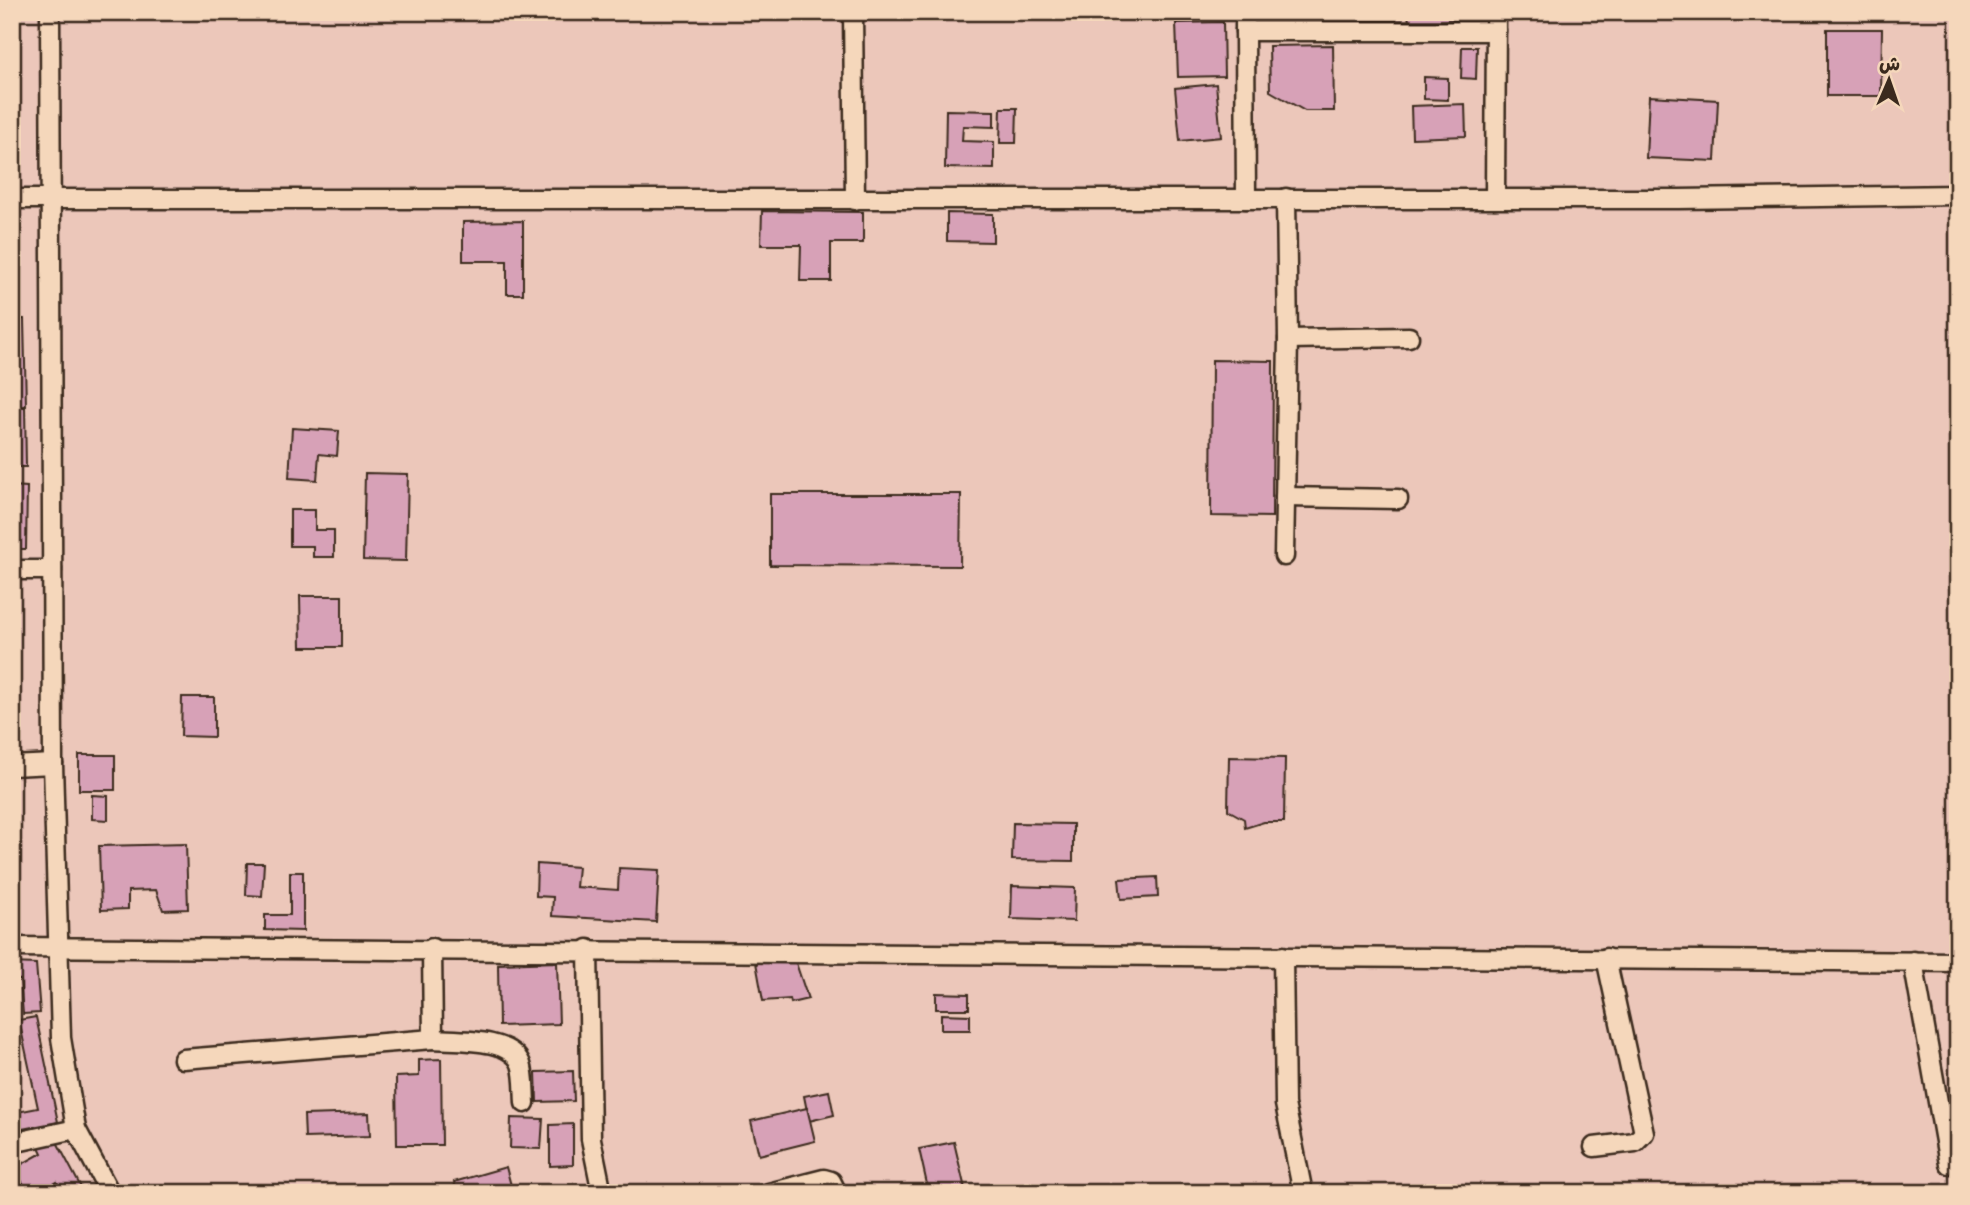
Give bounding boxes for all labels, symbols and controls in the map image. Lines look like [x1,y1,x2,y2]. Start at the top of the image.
north arrow [1854,46,1924,116]
text: ش [1879,53,1900,75]

